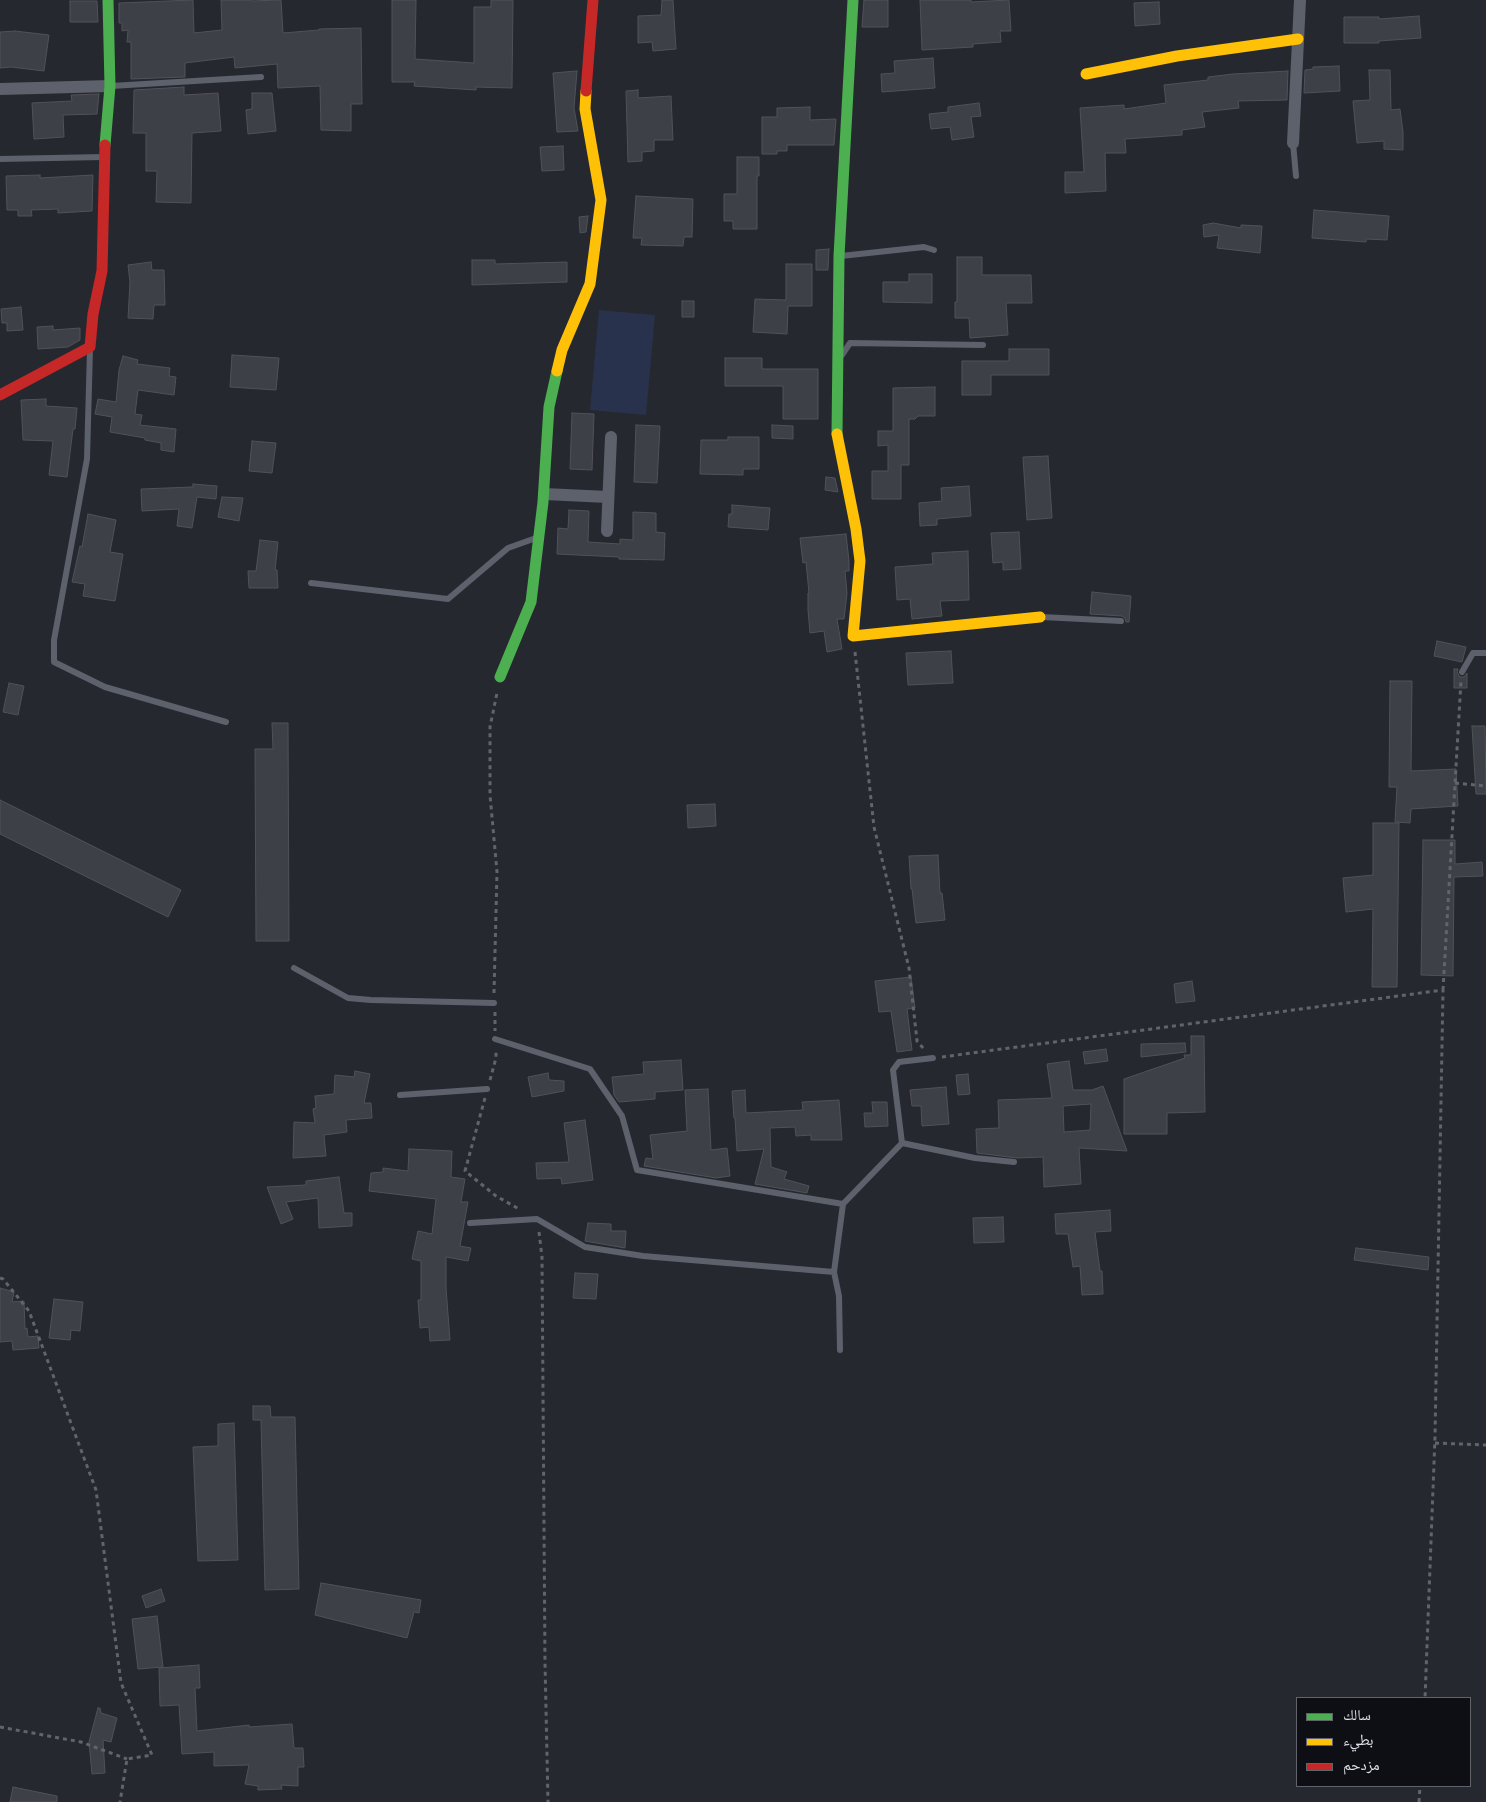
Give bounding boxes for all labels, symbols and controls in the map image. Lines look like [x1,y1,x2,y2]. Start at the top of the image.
legend [1296,1697,1471,1787]
text: سالك [1343,1707,1371,1723]
text: بطيء [1343,1732,1373,1748]
text: مزدحم [1343,1757,1380,1773]

